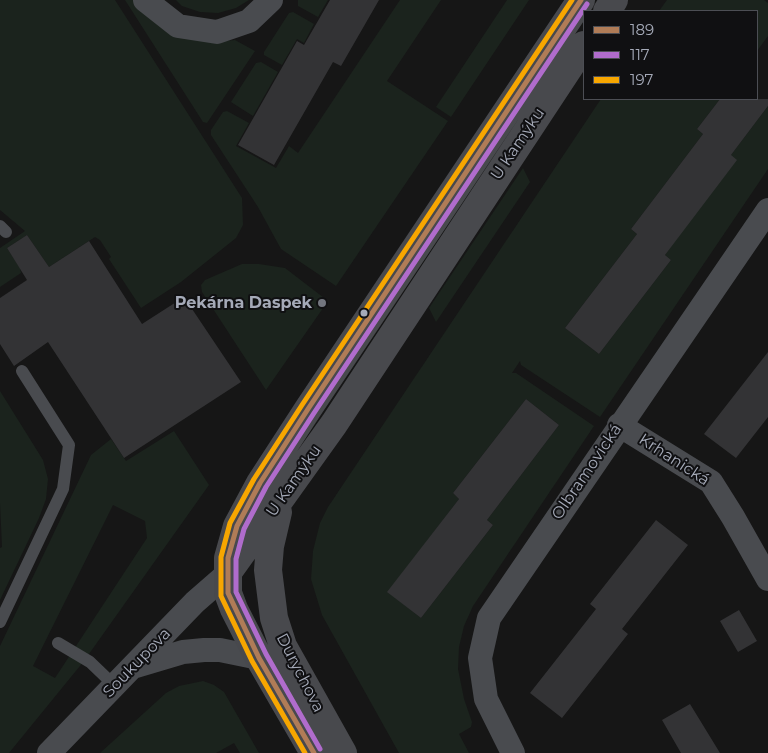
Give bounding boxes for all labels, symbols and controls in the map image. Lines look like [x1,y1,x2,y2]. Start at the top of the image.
legend [583,10,758,100]
text: 189 [630,20,654,39]
text: 117 [630,45,650,64]
text: 197 [630,70,653,89]
street label: U Kamýku [487,104,549,184]
place label: Pekárna Daspek [175,293,312,313]
marker: Pekárna Daspek [316,297,328,309]
unlabelled marker [359,308,369,318]
street label: Olbramovická [548,421,626,523]
street label: Krhanická [635,430,713,490]
street label: U Kamýku [262,442,326,520]
street label: Soukupova [99,624,175,702]
street label: Durychova [272,630,328,716]

